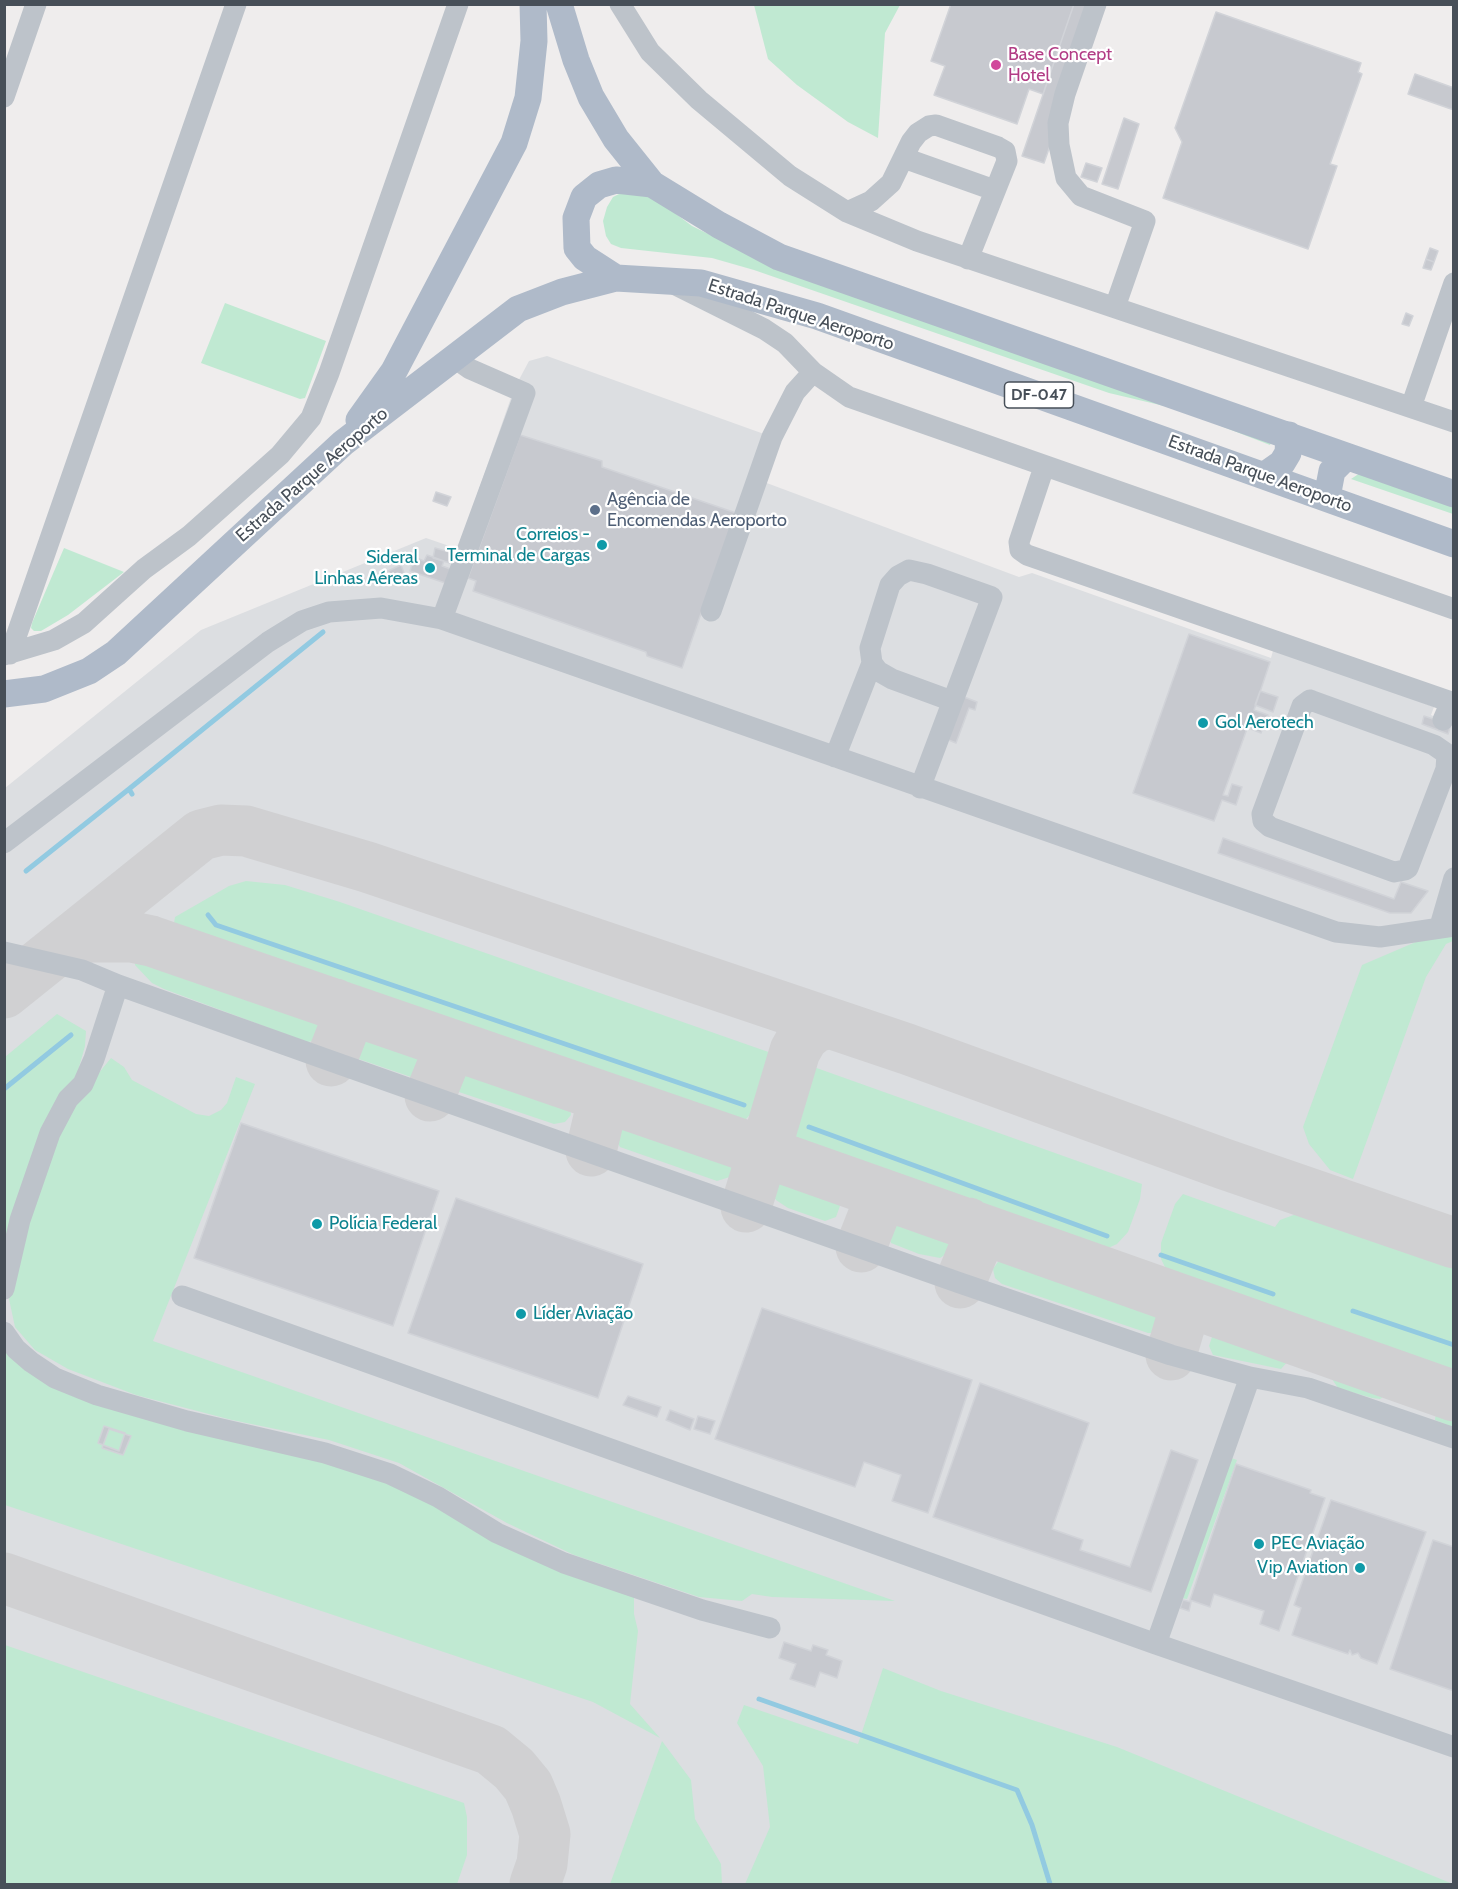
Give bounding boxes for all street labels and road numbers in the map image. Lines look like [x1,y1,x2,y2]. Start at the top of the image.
street label: Estrada Parque Aeroporto [705,275,897,355]
road number: DF-047 [1004,382,1074,408]
street label: Estrada Parque Aeroporto [232,403,392,547]
street label: Estrada Parque Aeroporto [1165,431,1355,517]

